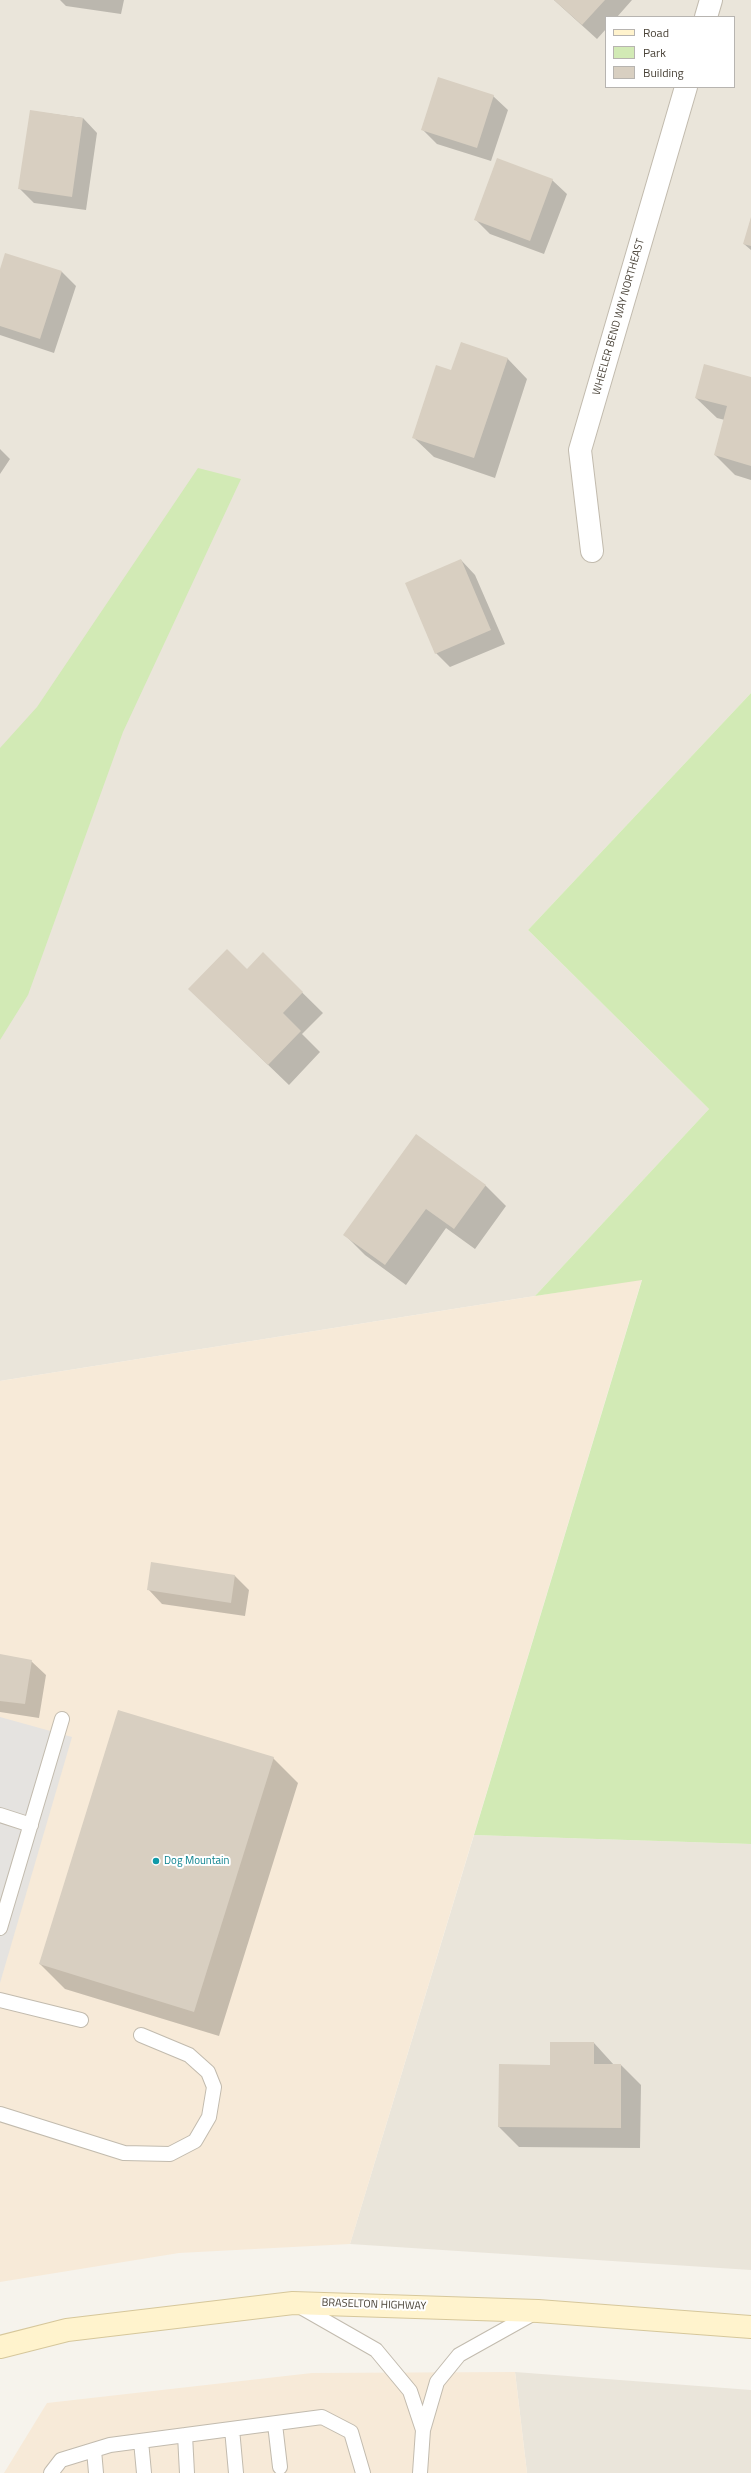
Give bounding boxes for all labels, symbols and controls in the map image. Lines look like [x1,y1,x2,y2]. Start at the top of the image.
legend [605,16,735,88]
text: Road [643,23,669,42]
text: Park [643,43,666,62]
text: Building [643,63,684,82]
street label: WHEELER BEND WAY NORTHEAST [590,237,648,397]
place label: Dog Mountain [164,1854,229,1868]
marker: Dog Mountain [151,1856,161,1866]
street label: BRASELTON HIGHWAY [321,2297,427,2313]

